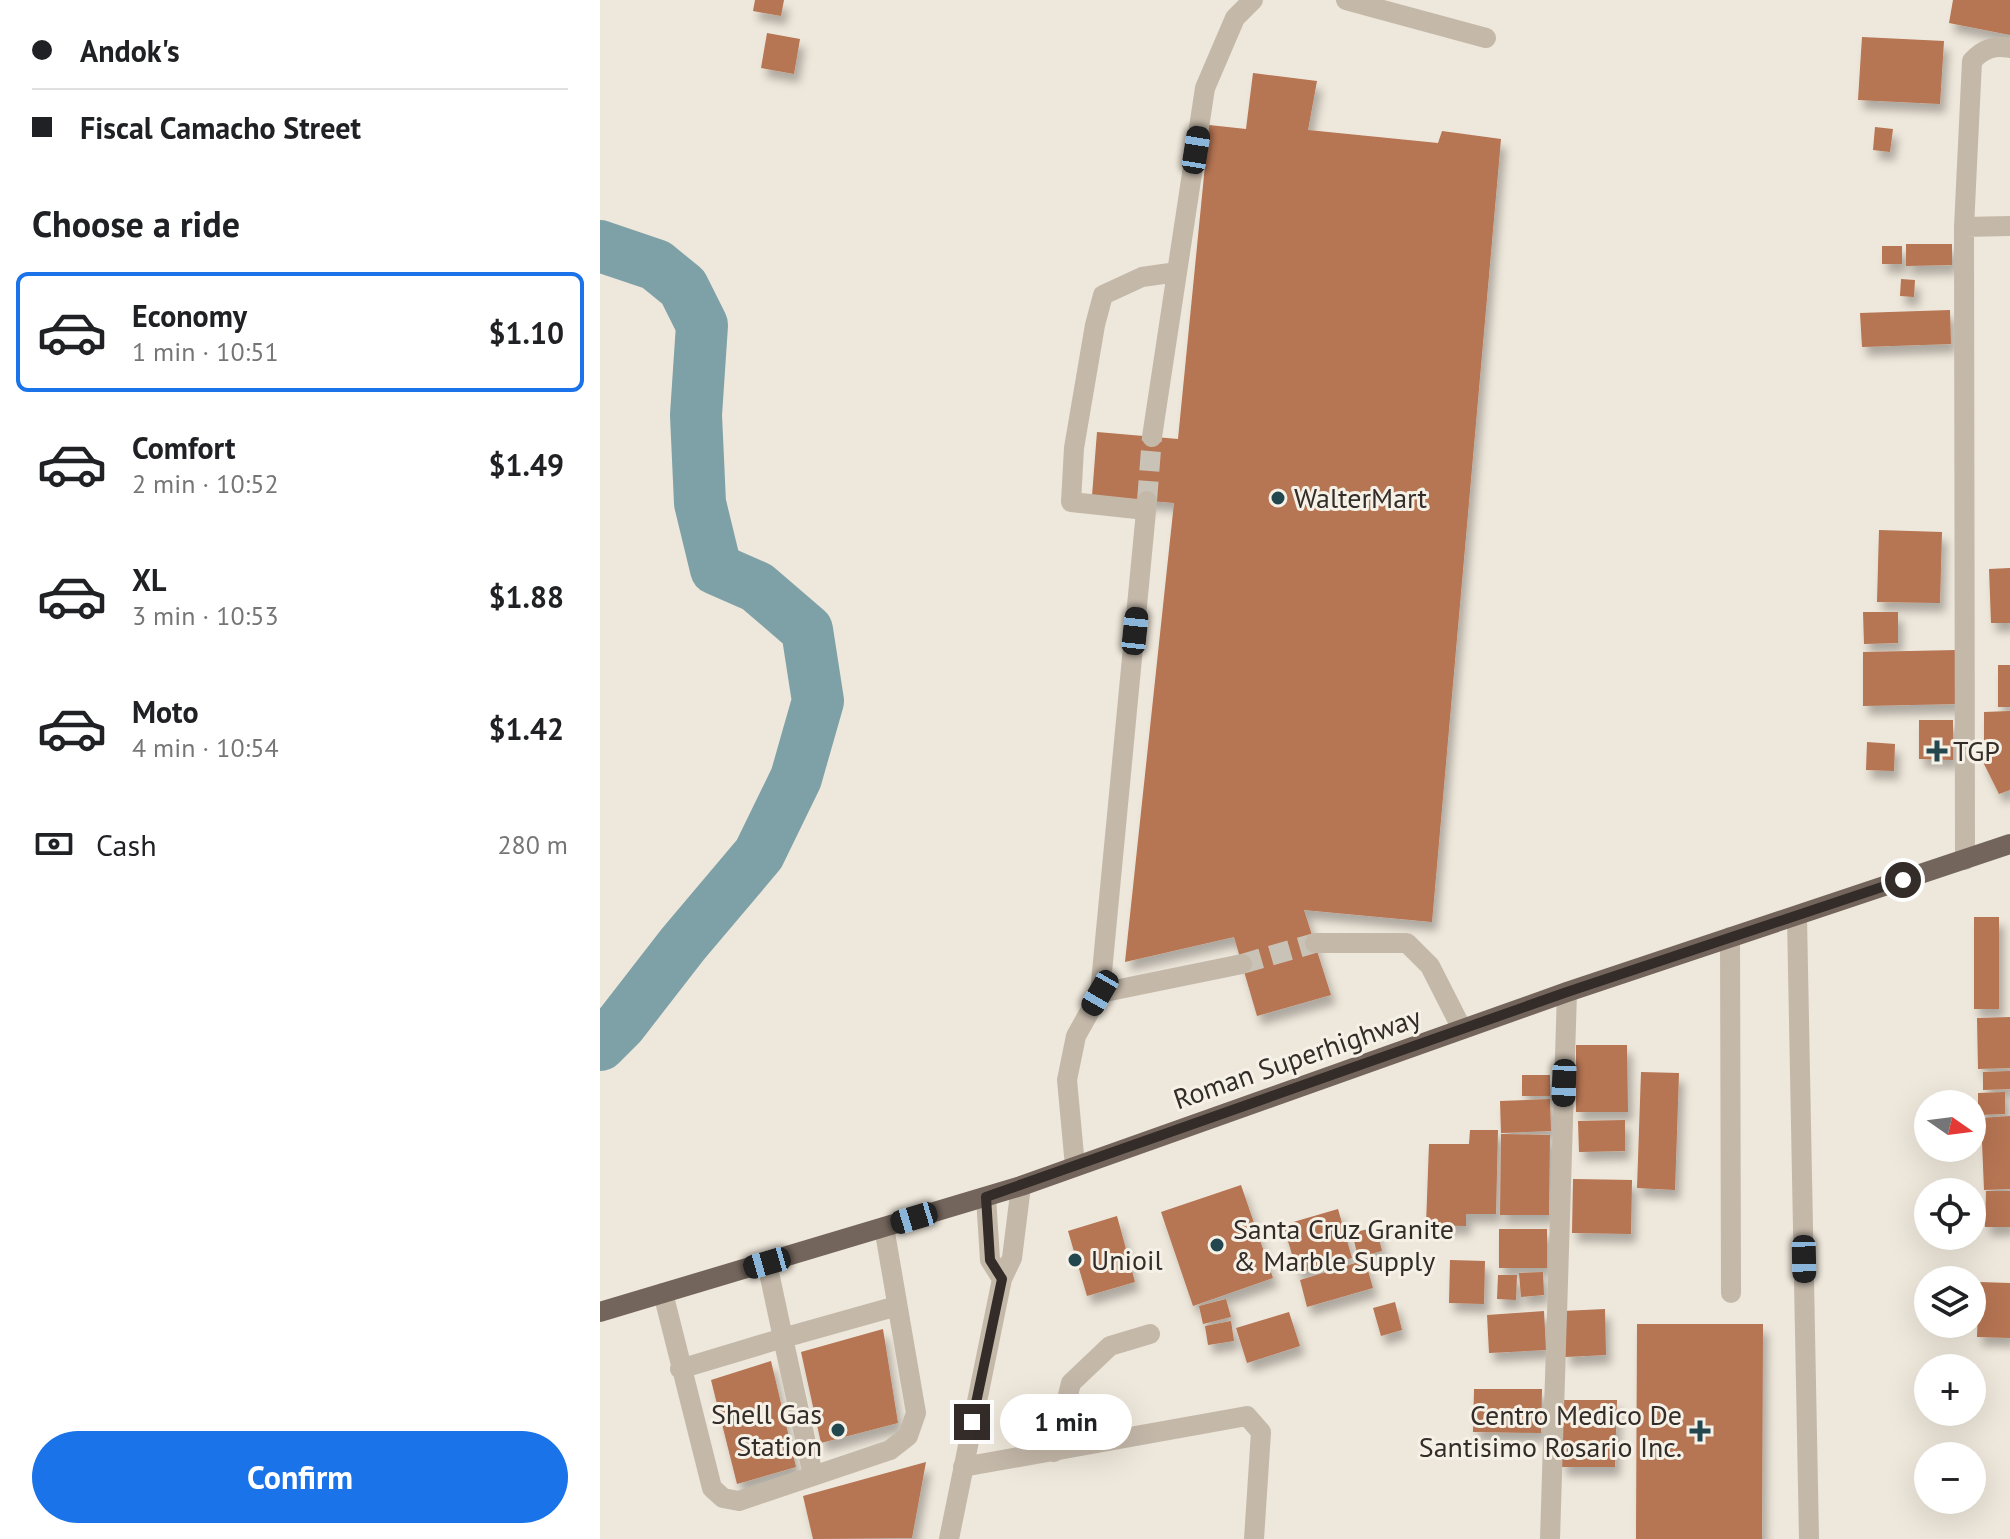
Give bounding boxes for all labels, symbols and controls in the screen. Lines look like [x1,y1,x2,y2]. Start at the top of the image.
text: Andok's [80,31,180,70]
text: Fiscal Camacho Street [80,108,361,147]
car [1180,124,1212,176]
text: Choose a ride [32,200,240,247]
icon: car [36,296,108,368]
text: Economy [132,296,247,335]
text: $1.10 [489,313,564,352]
text: 1 min · 10:51 [132,335,279,368]
icon: car [36,428,108,500]
text: Comfort [132,428,235,467]
text: $1.49 [489,445,564,484]
text: 2 min · 10:52 [132,467,279,500]
place label: WalterMart [1294,479,1427,516]
marker: WalterMart [1269,489,1287,507]
icon: car [36,560,108,632]
text: XL [132,560,166,599]
text: $1.88 [489,577,564,616]
text: 3 min · 10:53 [132,599,279,632]
car [1121,606,1149,656]
icon: car [36,692,108,764]
text: Moto [132,692,199,731]
text: $1.42 [489,709,564,748]
text: 4 min · 10:54 [132,731,279,764]
place label: TGP [1953,732,2000,769]
marker: TGP [1928,742,1946,760]
icon: cash [32,822,76,866]
text: Cash [96,825,157,864]
text: 280 m [497,828,568,861]
route start [1885,862,1921,898]
car [1078,966,1122,1020]
street label: Roman Superhighway [1168,998,1425,1117]
car [1551,1059,1577,1107]
north arrow [1914,1090,1986,1162]
map controls [1914,1090,1986,1514]
button: locate [1914,1178,1986,1250]
car [888,1200,940,1236]
place label: Santa Cruz Granite & Marble Supply [1233,1210,1454,1279]
car [1792,1235,1816,1283]
marker: Santa Cruz Granite & Marble Supply [1208,1236,1226,1254]
place label: Unioil [1091,1241,1163,1278]
car [741,1245,793,1281]
marker: Unioil [1066,1251,1084,1269]
button: layers [1914,1266,1986,1338]
button: + [1914,1354,1986,1426]
callout: 1 min [1000,1394,1132,1450]
place label: Shell Gas Station [711,1395,822,1464]
place label: Centro Medico De Santisimo Rosario Inc. [1419,1396,1682,1465]
route end [954,1404,990,1440]
text: 1 min [1034,1405,1098,1438]
marker: Centro Medico De Santisimo Rosario Inc. [1689,1420,1711,1442]
marker: Shell Gas Station [829,1421,847,1439]
button: Confirm [32,1431,568,1523]
button: − [1914,1442,1986,1514]

